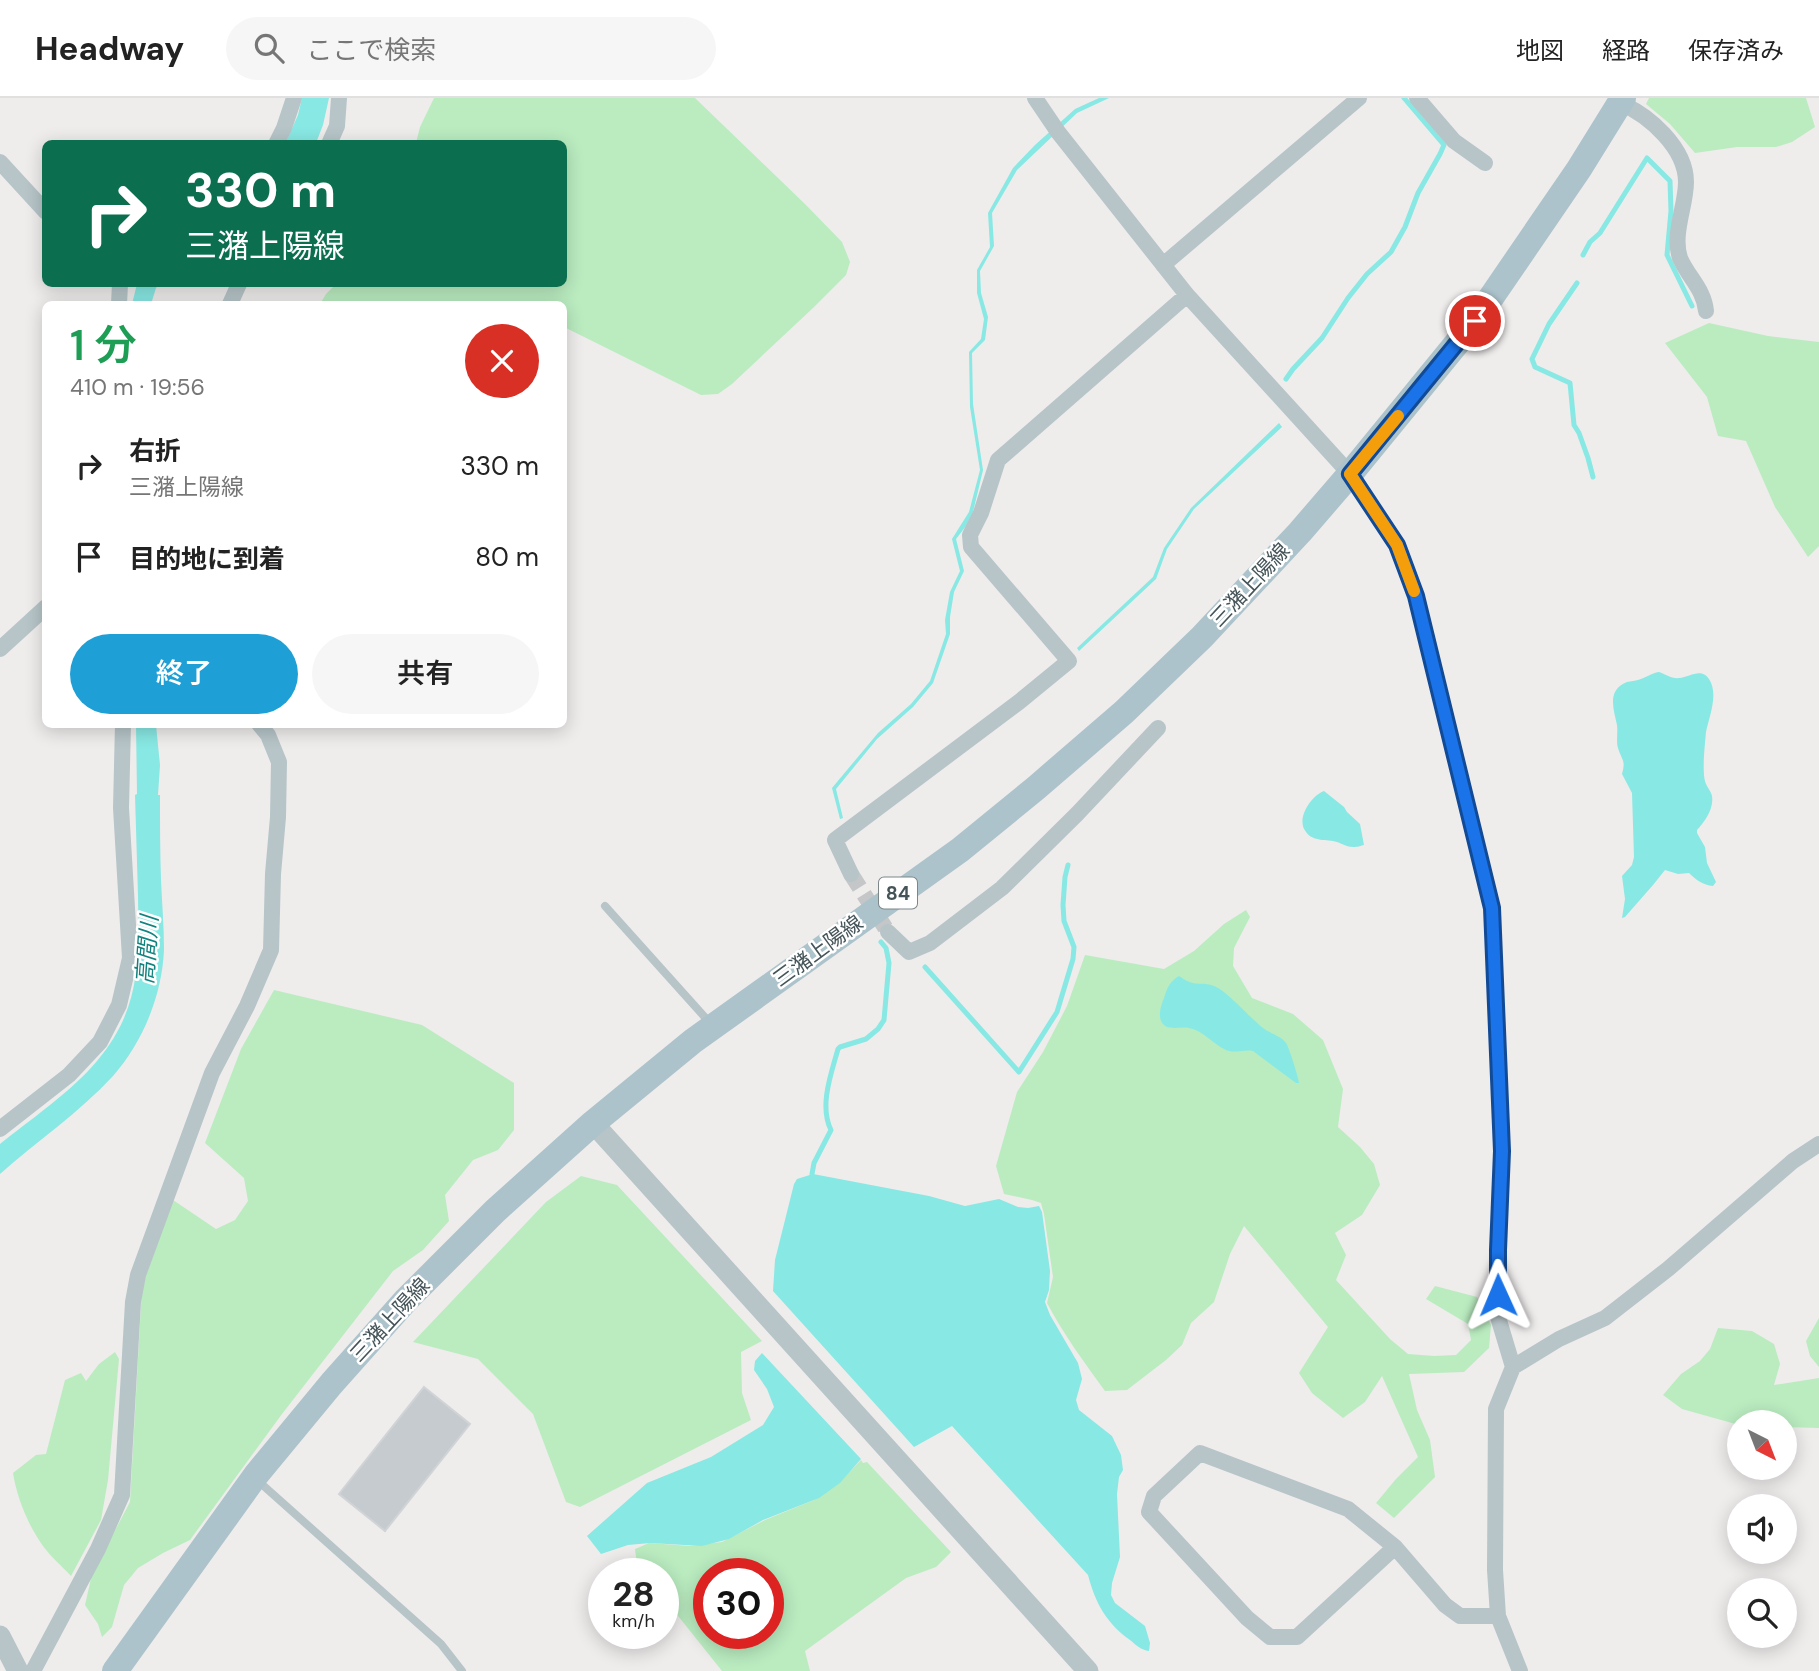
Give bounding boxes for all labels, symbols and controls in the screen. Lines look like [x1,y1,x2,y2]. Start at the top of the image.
search box [226,17,716,80]
text: Headway [35,27,184,70]
icon: search [250,29,288,67]
text: ここで検索 [306,33,436,67]
text: 地図 [1516,35,1564,66]
text: 経路 [1602,35,1650,66]
text: 保存済み [1688,35,1784,66]
text: 330 m [185,158,336,222]
icon: right [70,168,161,259]
text: 三潴上陽線 [185,225,345,267]
pin [1445,291,1505,351]
icon: arrive [1456,302,1494,340]
text: 1 分 [70,318,137,373]
button: close [465,324,539,398]
text: 410 m · 19:56 [70,372,205,402]
text: 右折 [129,434,181,468]
icon: right [70,447,108,485]
text: 330 m [460,449,539,483]
text: 三潴上陽線 [129,472,244,502]
street label: 三潴上陽線 [1204,537,1296,633]
icon: arrive [70,538,108,576]
text: 80 m [475,540,539,574]
text: 目的地に到着 [129,542,285,576]
button: 終了 [70,634,298,714]
button: 共有 [312,634,539,714]
road number: 84 [879,878,917,908]
street label: 三潴上陽線 [767,909,869,993]
water label: 高間川 [130,912,165,985]
position arrow [1461,1258,1535,1332]
street label: 三潴上陽線 [344,1272,436,1368]
north arrow [1727,1410,1797,1480]
map controls [1727,1410,1797,1648]
button: sound [1727,1494,1797,1564]
speed limit sign: 30 [693,1558,784,1649]
text: 28 [612,1571,655,1617]
button: search [1727,1578,1797,1648]
text: km/h [612,1609,655,1633]

